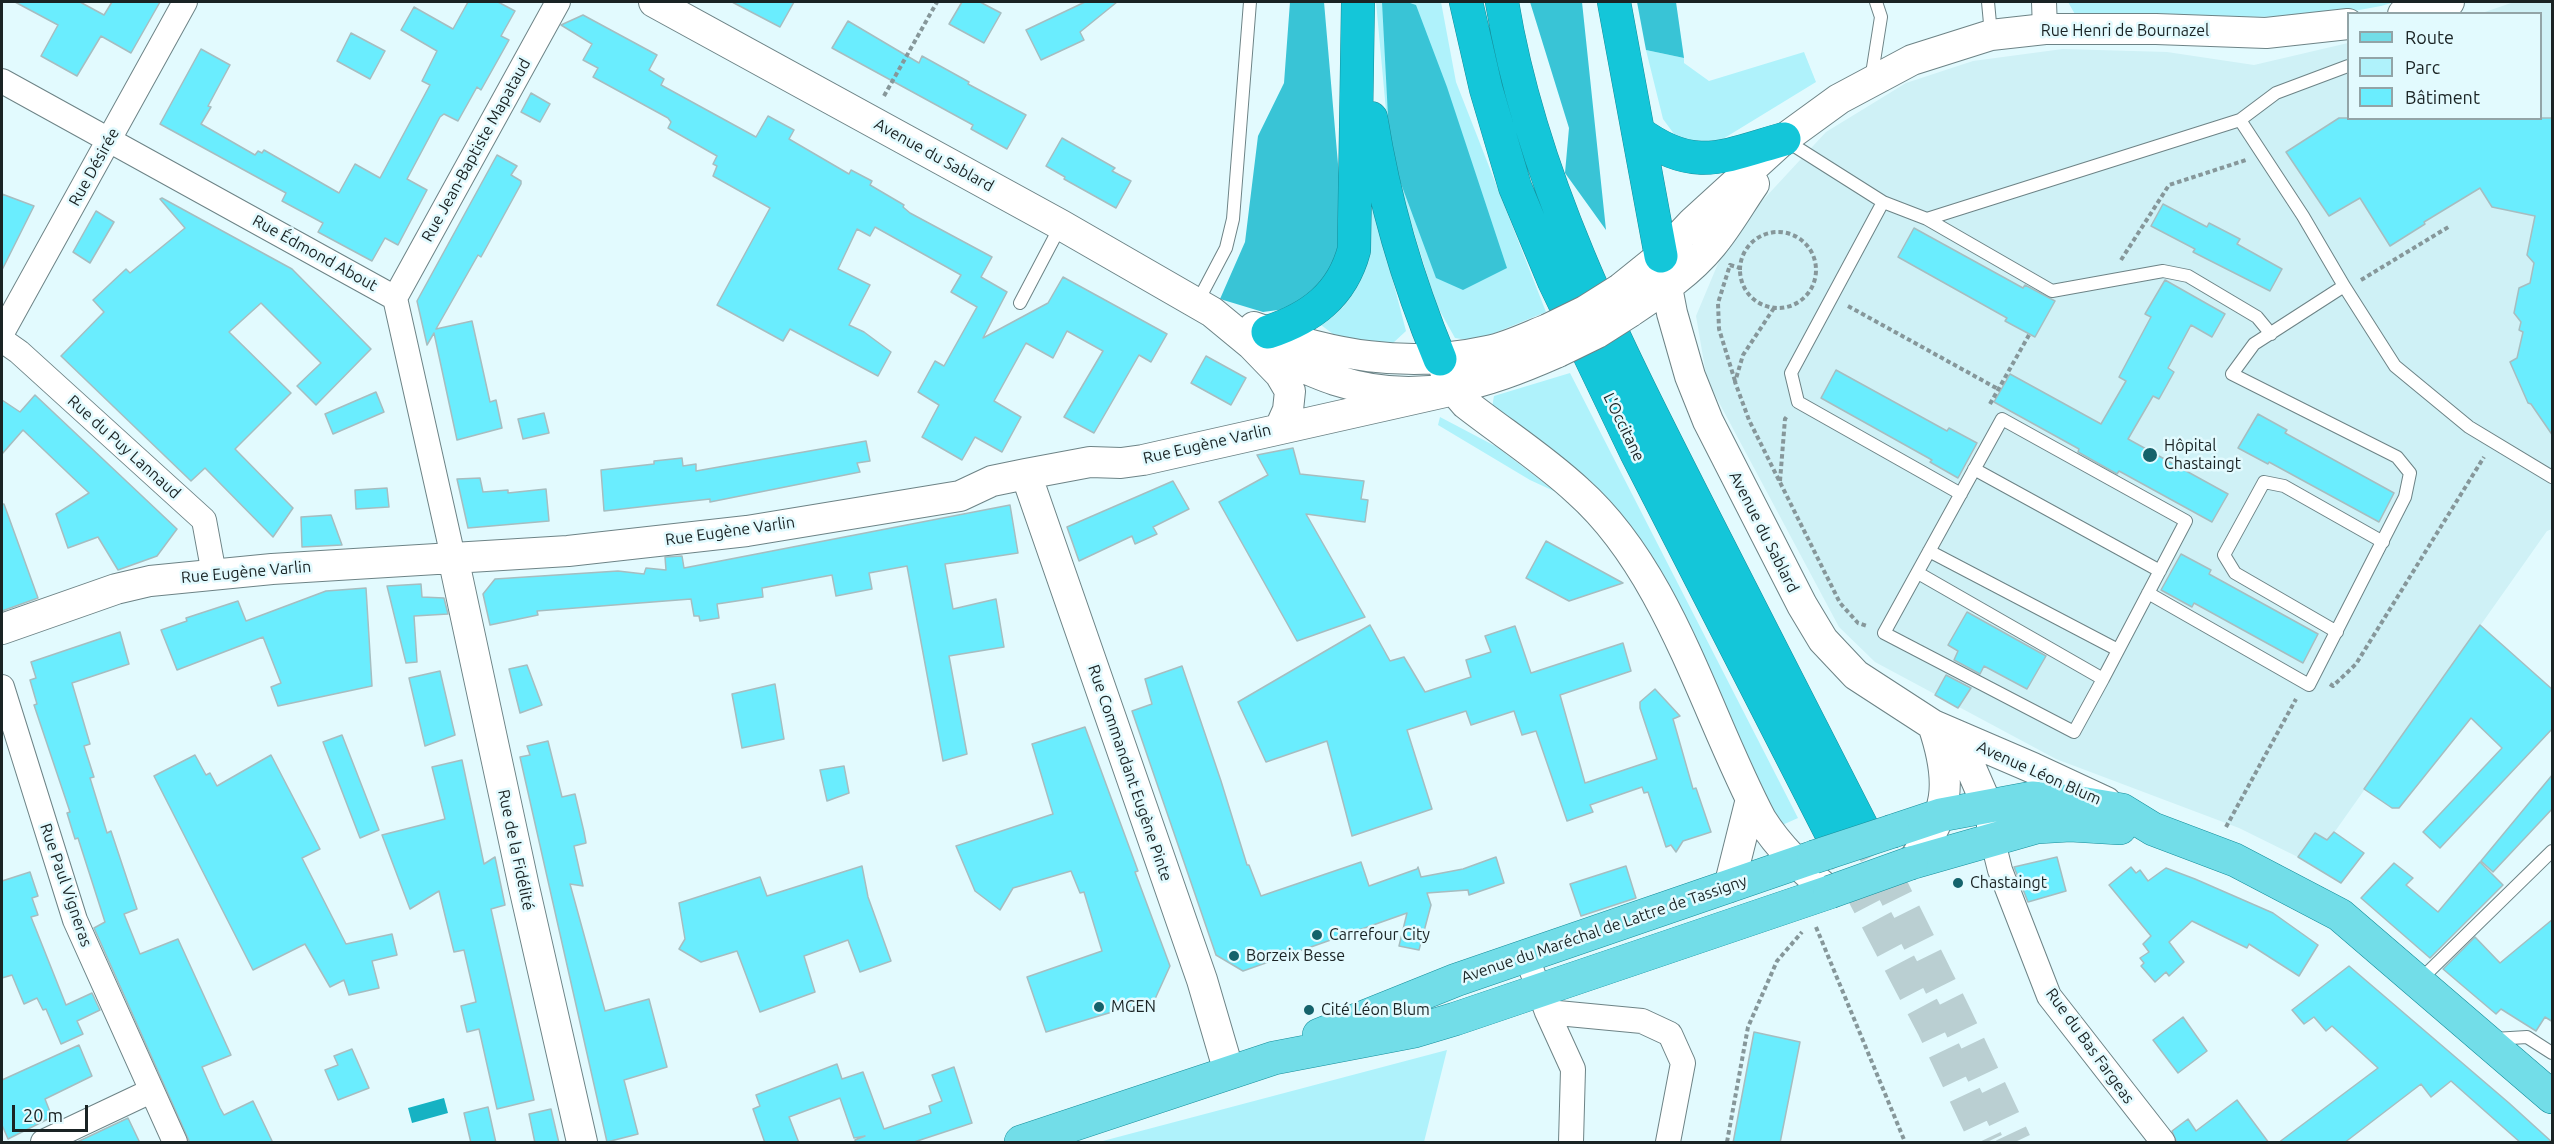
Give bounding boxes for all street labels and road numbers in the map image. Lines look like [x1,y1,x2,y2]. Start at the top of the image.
street label: Rue Henri de Bournazel [2041,21,2209,41]
street label: Rue Jean-Baptiste Mapataud [418,55,534,245]
street label: Avenue du Sablard [871,114,997,196]
street label: Rue Désirée [65,125,123,209]
street label: Rue Édmond About [249,211,381,295]
street label: L'Occitane [1599,390,1649,464]
street label: Rue du Puy Lannaud [64,391,184,503]
street label: Rue Eugène Varlin [1141,420,1273,468]
street label: Avenue du Sablard [1725,468,1803,596]
street label: Rue Eugène Varlin [664,512,796,550]
street label: Rue Eugène Varlin [180,557,312,587]
street label: Rue Commandant Eugène Pinte [1084,662,1176,884]
street label: Avenue Léon Blum [1974,737,2104,809]
street label: Rue de la Fidélité [494,788,538,912]
street label: Rue Paul Vigneras [36,821,96,949]
street label: Avenue du Maréchal de Lattre de Tassigny [1459,871,1749,987]
street label: Rue du Bas Fargeas [2042,985,2138,1107]

